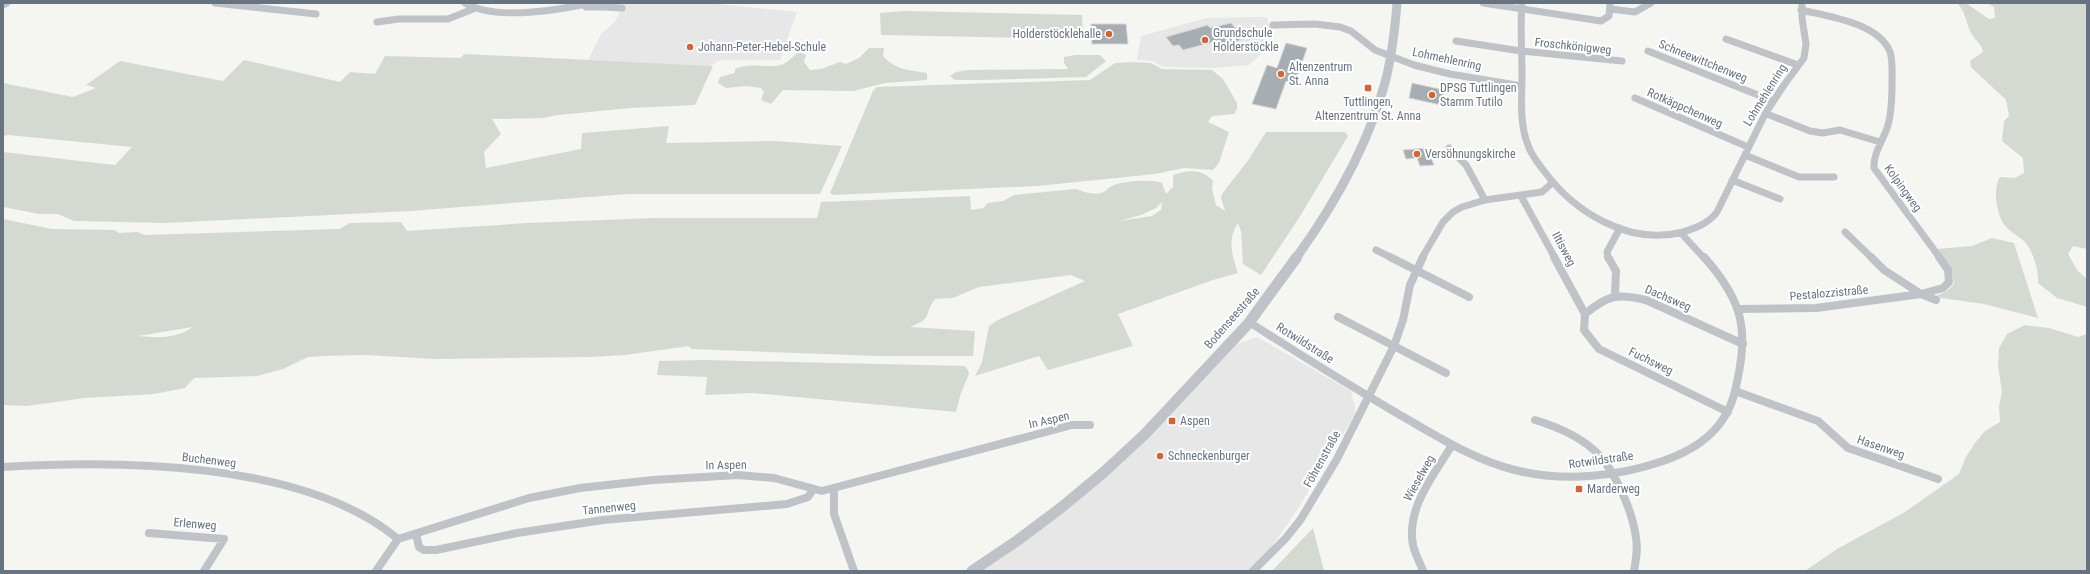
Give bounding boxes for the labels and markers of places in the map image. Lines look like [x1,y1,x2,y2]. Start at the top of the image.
place label: Grundschule Holderstöckle [1213,26,1279,54]
place label: Holderstöcklehalle [1013,27,1101,41]
marker: Holderstöcklehalle [1104,29,1114,39]
marker: Grundschule Holderstöckle [1200,35,1210,45]
place label: Johann-Peter-Hebel-Schule [698,40,826,54]
marker: Johann-Peter-Hebel-Schule [685,42,695,52]
place label: Altenzentrum St. Anna [1289,60,1352,88]
marker: Altenzentrum St. Anna [1276,69,1286,79]
place label: DPSG Tuttlingen Stamm Tutilo [1440,81,1517,109]
marker: Tuttlingen, Altenzentrum St. Anna [1363,83,1373,93]
marker: DPSG Tuttlingen Stamm Tutilo [1427,90,1437,100]
place label: Tuttlingen, Altenzentrum St. Anna [1315,95,1421,123]
place label: Versöhnungskirche [1425,147,1516,161]
marker: Versöhnungskirche [1412,149,1422,159]
place label: Aspen [1180,414,1210,428]
marker: Aspen [1167,416,1177,426]
place label: Schneckenburger [1168,449,1250,463]
marker: Schneckenburger [1155,451,1165,461]
place label: Marderweg [1587,482,1640,496]
marker: Marderweg [1574,484,1584,494]

